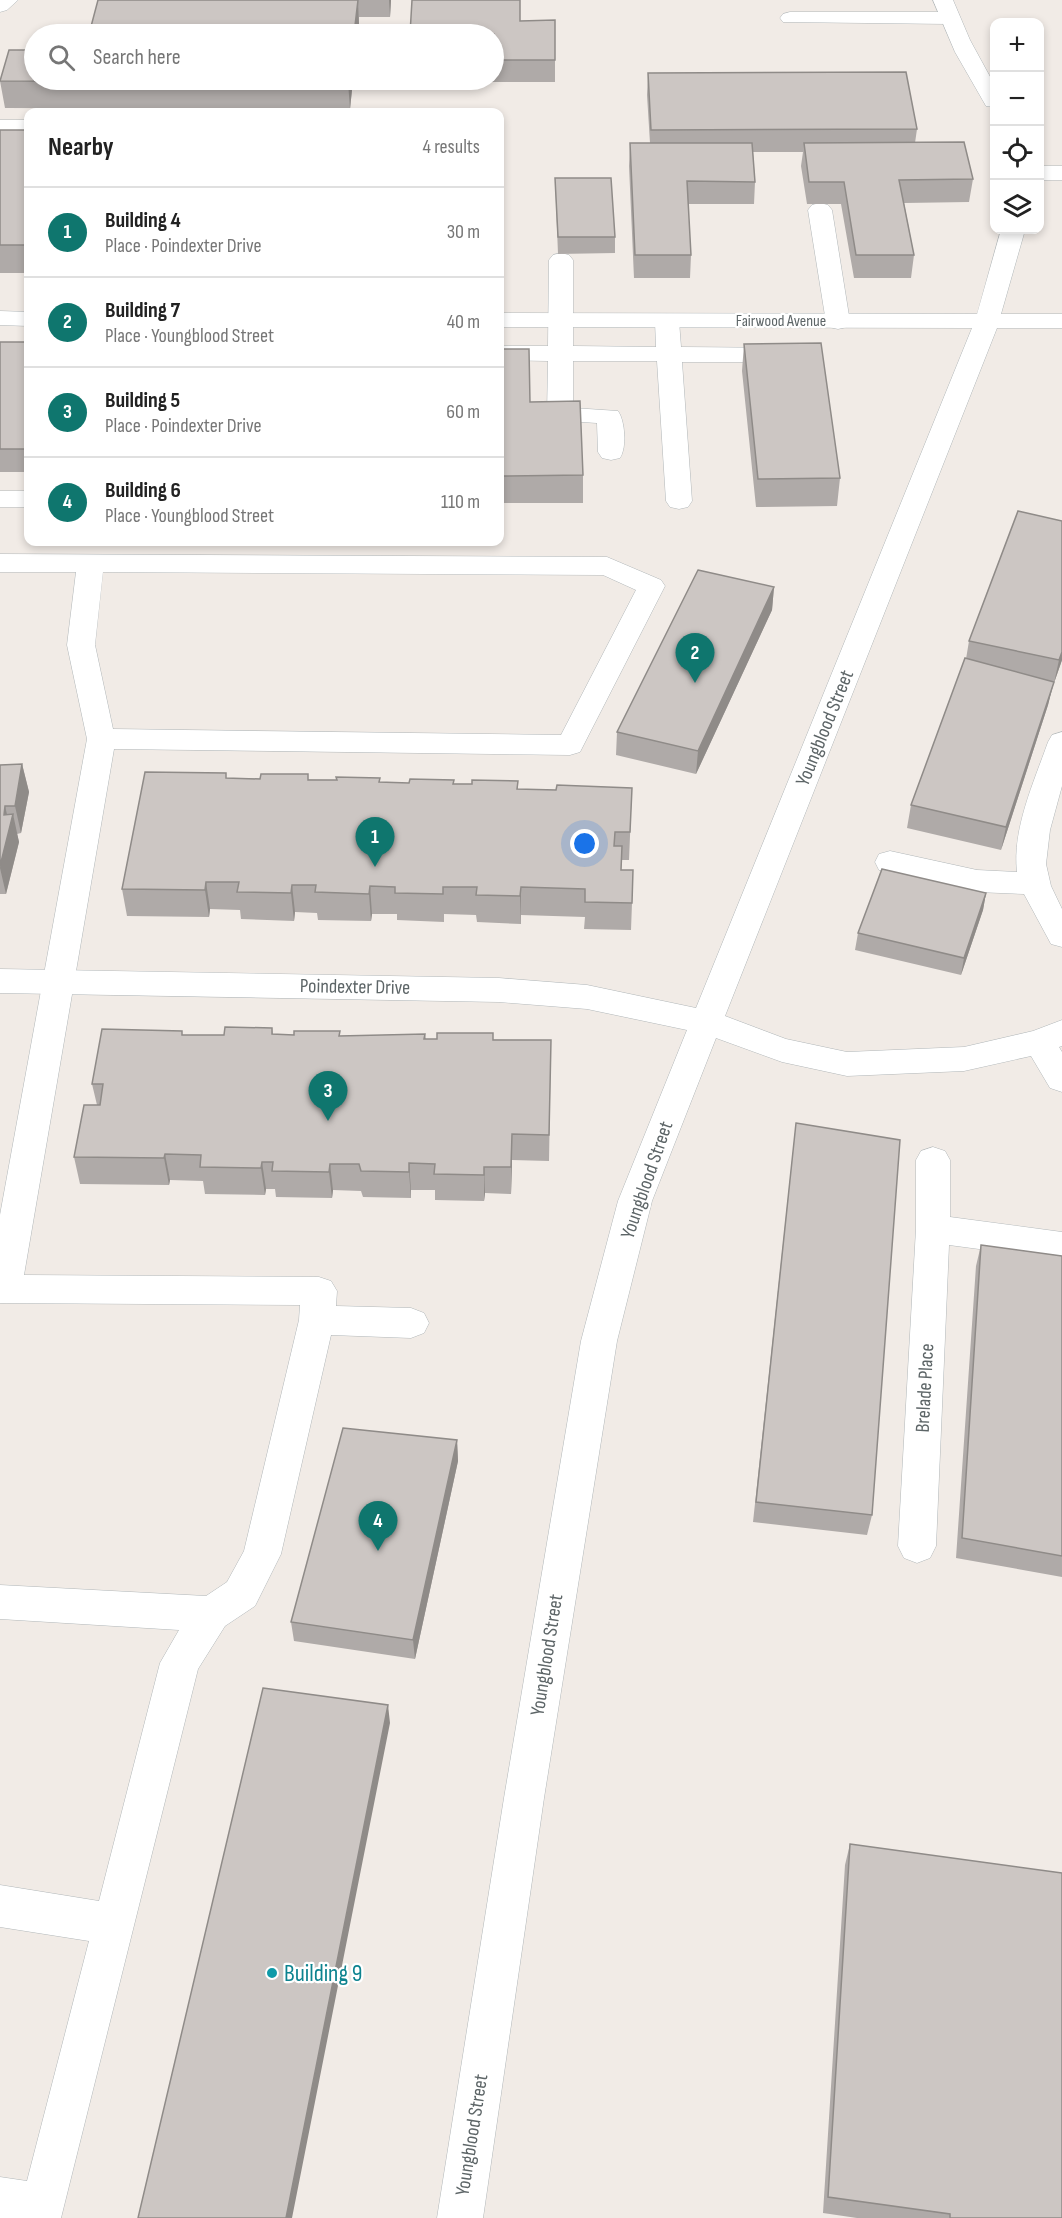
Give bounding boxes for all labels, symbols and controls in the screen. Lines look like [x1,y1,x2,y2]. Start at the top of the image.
map controls [990,18,1044,234]
button: + [990,18,1044,72]
search box [24,24,504,90]
icon: search [45,41,78,74]
text: Search here [93,44,180,71]
button: − [990,72,1044,126]
button: locate [990,126,1044,180]
text: Nearby [48,132,114,163]
text: 4 results [423,135,480,159]
button: layers [990,180,1044,234]
text: Building 4 [105,207,181,234]
text: 1 [64,220,71,244]
text: 30 m [447,220,480,244]
text: Place · Poindexter Drive [105,234,262,258]
text: Building 7 [105,297,180,324]
text: 2 [63,310,72,334]
text: 40 m [447,310,480,334]
street label: Fairwood Avenue [736,312,826,331]
text: Place · Youngblood Street [105,324,274,348]
text: Building 5 [105,387,180,414]
text: 3 [63,400,72,424]
text: 60 m [446,400,480,424]
text: Place · Poindexter Drive [105,414,262,438]
text: Building 6 [105,477,181,504]
text: 4 [63,490,72,514]
text: 110 m [441,490,480,514]
text: Place · Youngblood Street [105,504,274,528]
pin: 2 [676,634,714,683]
street label: Youngblood Street [791,667,859,789]
pin: 1 [356,818,394,867]
your location [570,829,599,858]
street label: Poindexter Drive [300,974,410,1000]
pin: 3 [308,1072,348,1121]
street label: Youngblood Street [616,1118,678,1242]
street label: Brelade Place [911,1343,939,1433]
pin: 4 [358,1502,398,1551]
street label: Youngblood Street [526,1592,568,1718]
place label: Building 9 [284,1959,362,1988]
marker: Building 9 [265,1966,279,1980]
street label: Youngblood Street [451,2072,493,2198]

